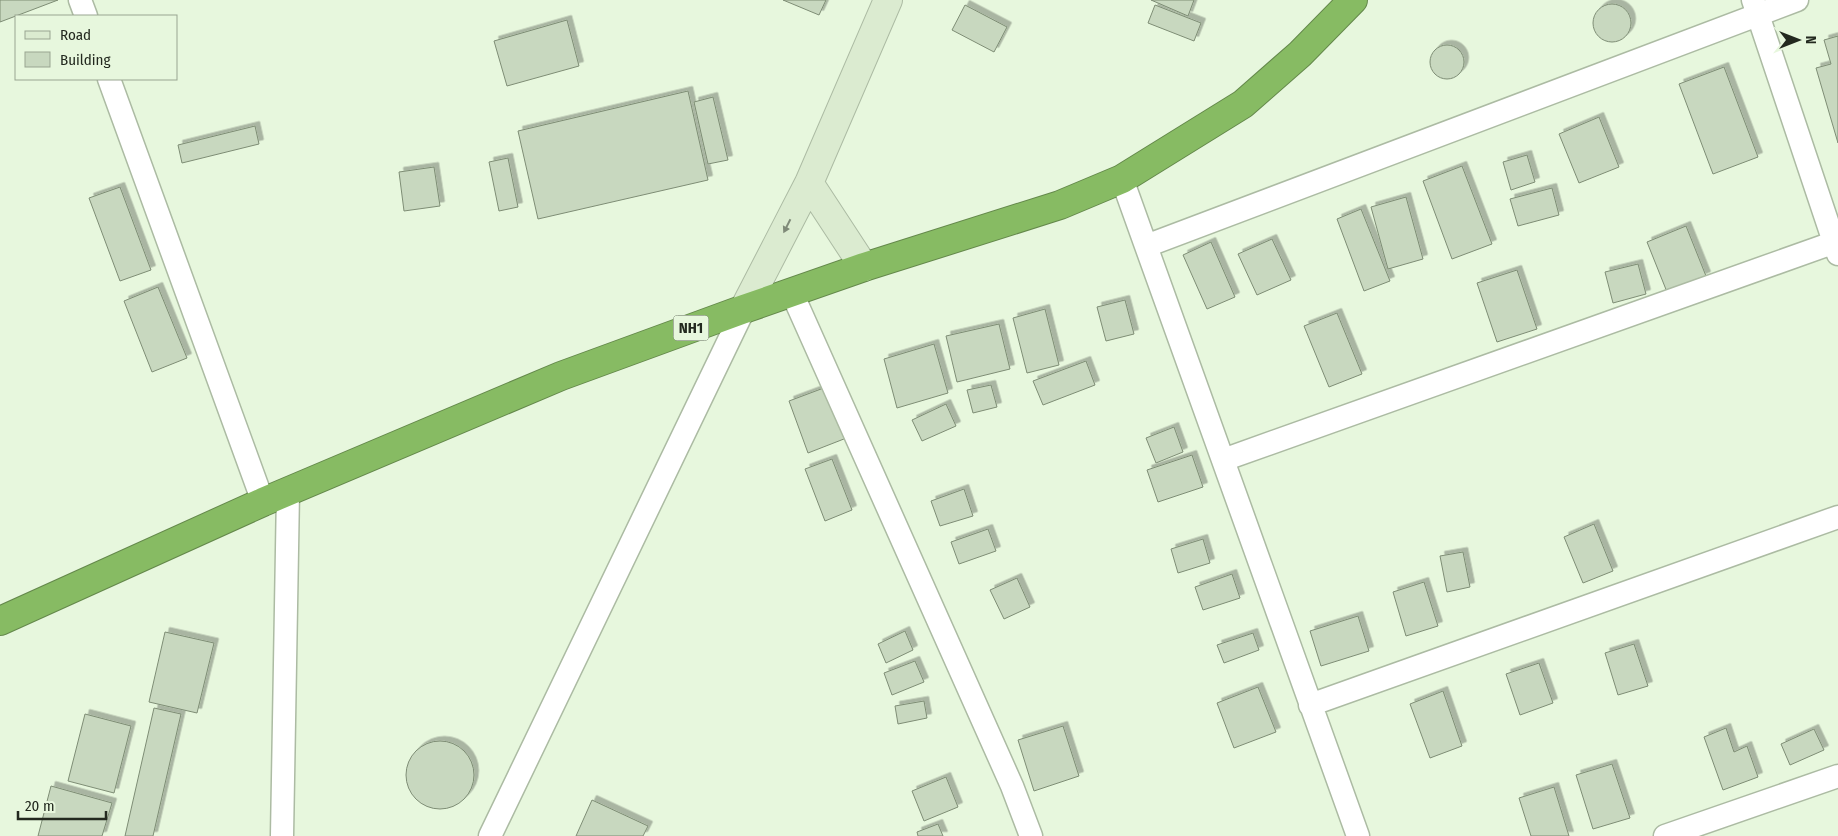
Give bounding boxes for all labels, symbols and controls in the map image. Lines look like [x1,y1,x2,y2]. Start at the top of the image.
legend [15,15,178,80]
north arrow [1773,15,1823,65]
text: Road [60,26,91,44]
text: N [1802,36,1819,44]
text: Building [60,51,111,69]
one-way arrow [783,219,791,233]
road number: NH1 [674,316,708,340]
scale bar [18,788,105,820]
text: 20 m [25,797,55,815]

